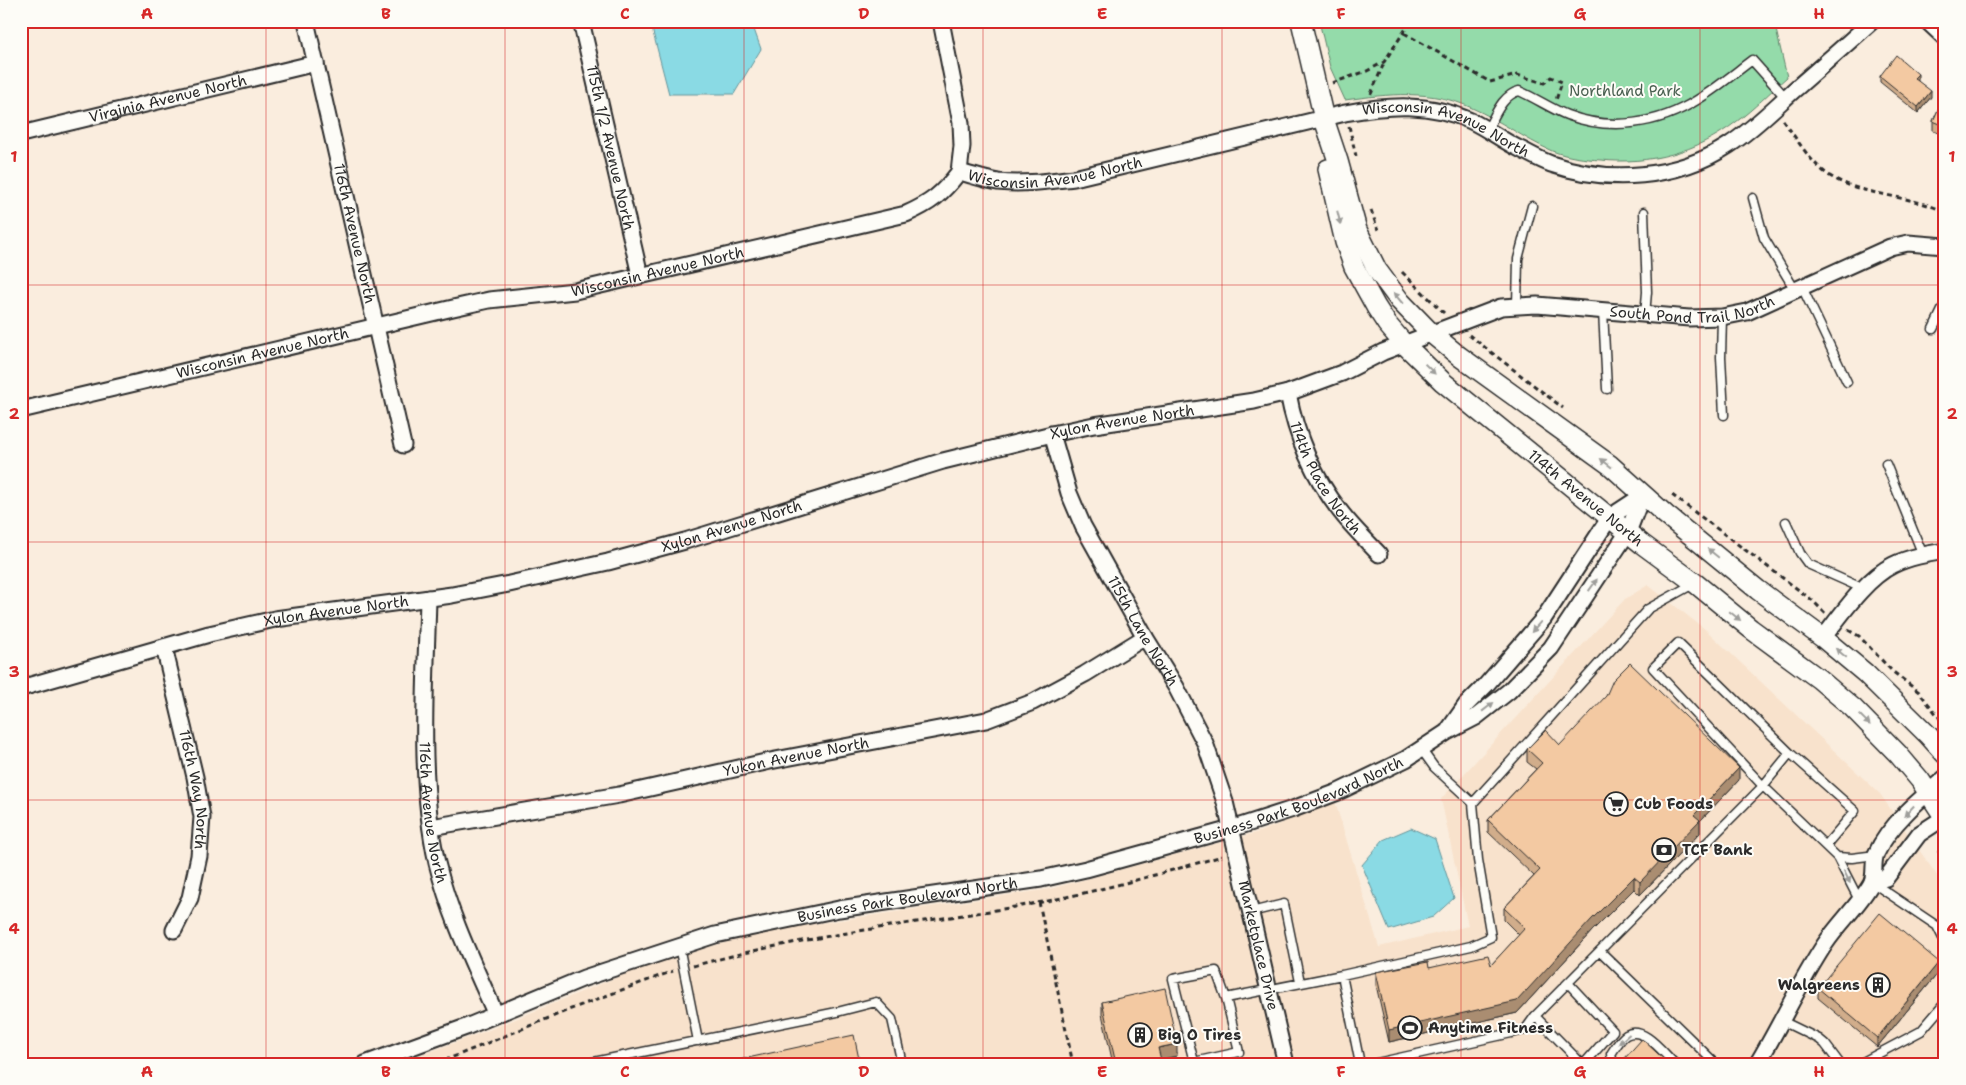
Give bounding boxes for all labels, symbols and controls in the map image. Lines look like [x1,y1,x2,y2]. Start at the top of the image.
text: A [141,3,153,24]
text: B [381,3,391,24]
text: C [620,3,630,24]
text: D [858,3,870,24]
text: E [1097,3,1107,24]
text: F [1336,3,1346,24]
text: G [1574,3,1587,24]
text: H [1813,3,1825,24]
street label: 115th 1/2 Avenue North [582,63,639,232]
street label: Virginia Avenue North [87,70,249,127]
park label: Northland Park [1569,81,1681,101]
street label: Wisconsin Avenue North [1361,97,1533,162]
text: 1 [10,146,18,167]
text: 1 [1948,146,1956,167]
street label: Wisconsin Avenue North [965,152,1144,193]
street label: 116th Avenue North [329,161,380,306]
one-way arrow [1335,210,1343,225]
street label: Wisconsin Avenue North [569,242,746,302]
street label: South Pond Trail North [1609,291,1778,328]
one-way arrow [1392,292,1403,305]
street label: Wisconsin Avenue North [174,323,351,383]
one-way arrow [1424,363,1436,375]
street label: Xylon Avenue North [1048,400,1196,444]
text: 2 [8,403,20,424]
text: 2 [1946,403,1958,424]
street label: 114th Place North [1285,419,1366,539]
street label: 114th Avenue North [1524,445,1647,551]
one-way arrow [1600,457,1613,468]
street label: Xylon Avenue North [659,495,804,557]
one-way arrow [1707,548,1720,559]
street label: 115th Lane North [1103,572,1183,690]
one-way arrow [1589,578,1598,591]
street label: Xylon Avenue North [262,591,410,631]
one-way arrow [1728,611,1741,622]
one-way arrow [1531,620,1542,633]
one-way arrow [1835,648,1848,659]
text: 3 [8,661,20,682]
text: 3 [1946,661,1958,682]
one-way arrow [1482,702,1495,712]
one-way arrow [1859,714,1871,726]
street label: 116th Way North [174,727,212,850]
street label: Yukon Avenue North [721,732,871,781]
street label: 116th Avenue North [415,741,452,886]
street label: Business Park Boulevard North [1192,752,1407,849]
supermarket icon: Cub Foods [1603,791,1629,817]
place label: Cub Foods [1634,794,1713,814]
one-way arrow [1903,805,1915,817]
bank icon: TCF Bank [1651,837,1677,863]
place label: TCF Bank [1682,840,1753,860]
one-way arrow [1843,870,1851,884]
street label: Business Park Boulevard North [796,873,1019,927]
street label: Marketplace Drive [1234,879,1283,1012]
text: 4 [8,918,20,939]
text: 4 [1946,918,1958,939]
building icon: Walgreens [1865,972,1891,998]
place label: Walgreens [1778,975,1860,995]
sports icon: Anytime Fitness [1397,1015,1423,1041]
place label: Anytime Fitness [1428,1018,1553,1038]
building icon: Big O Tires [1127,1022,1153,1048]
place label: Big O Tires [1158,1025,1241,1045]
one-way arrow [1618,1034,1631,1045]
text: A [141,1061,153,1082]
text: B [381,1061,391,1082]
text: C [620,1061,630,1082]
text: D [858,1061,870,1082]
text: E [1097,1061,1107,1082]
text: F [1336,1061,1346,1082]
text: G [1574,1061,1587,1082]
text: H [1813,1061,1825,1082]

